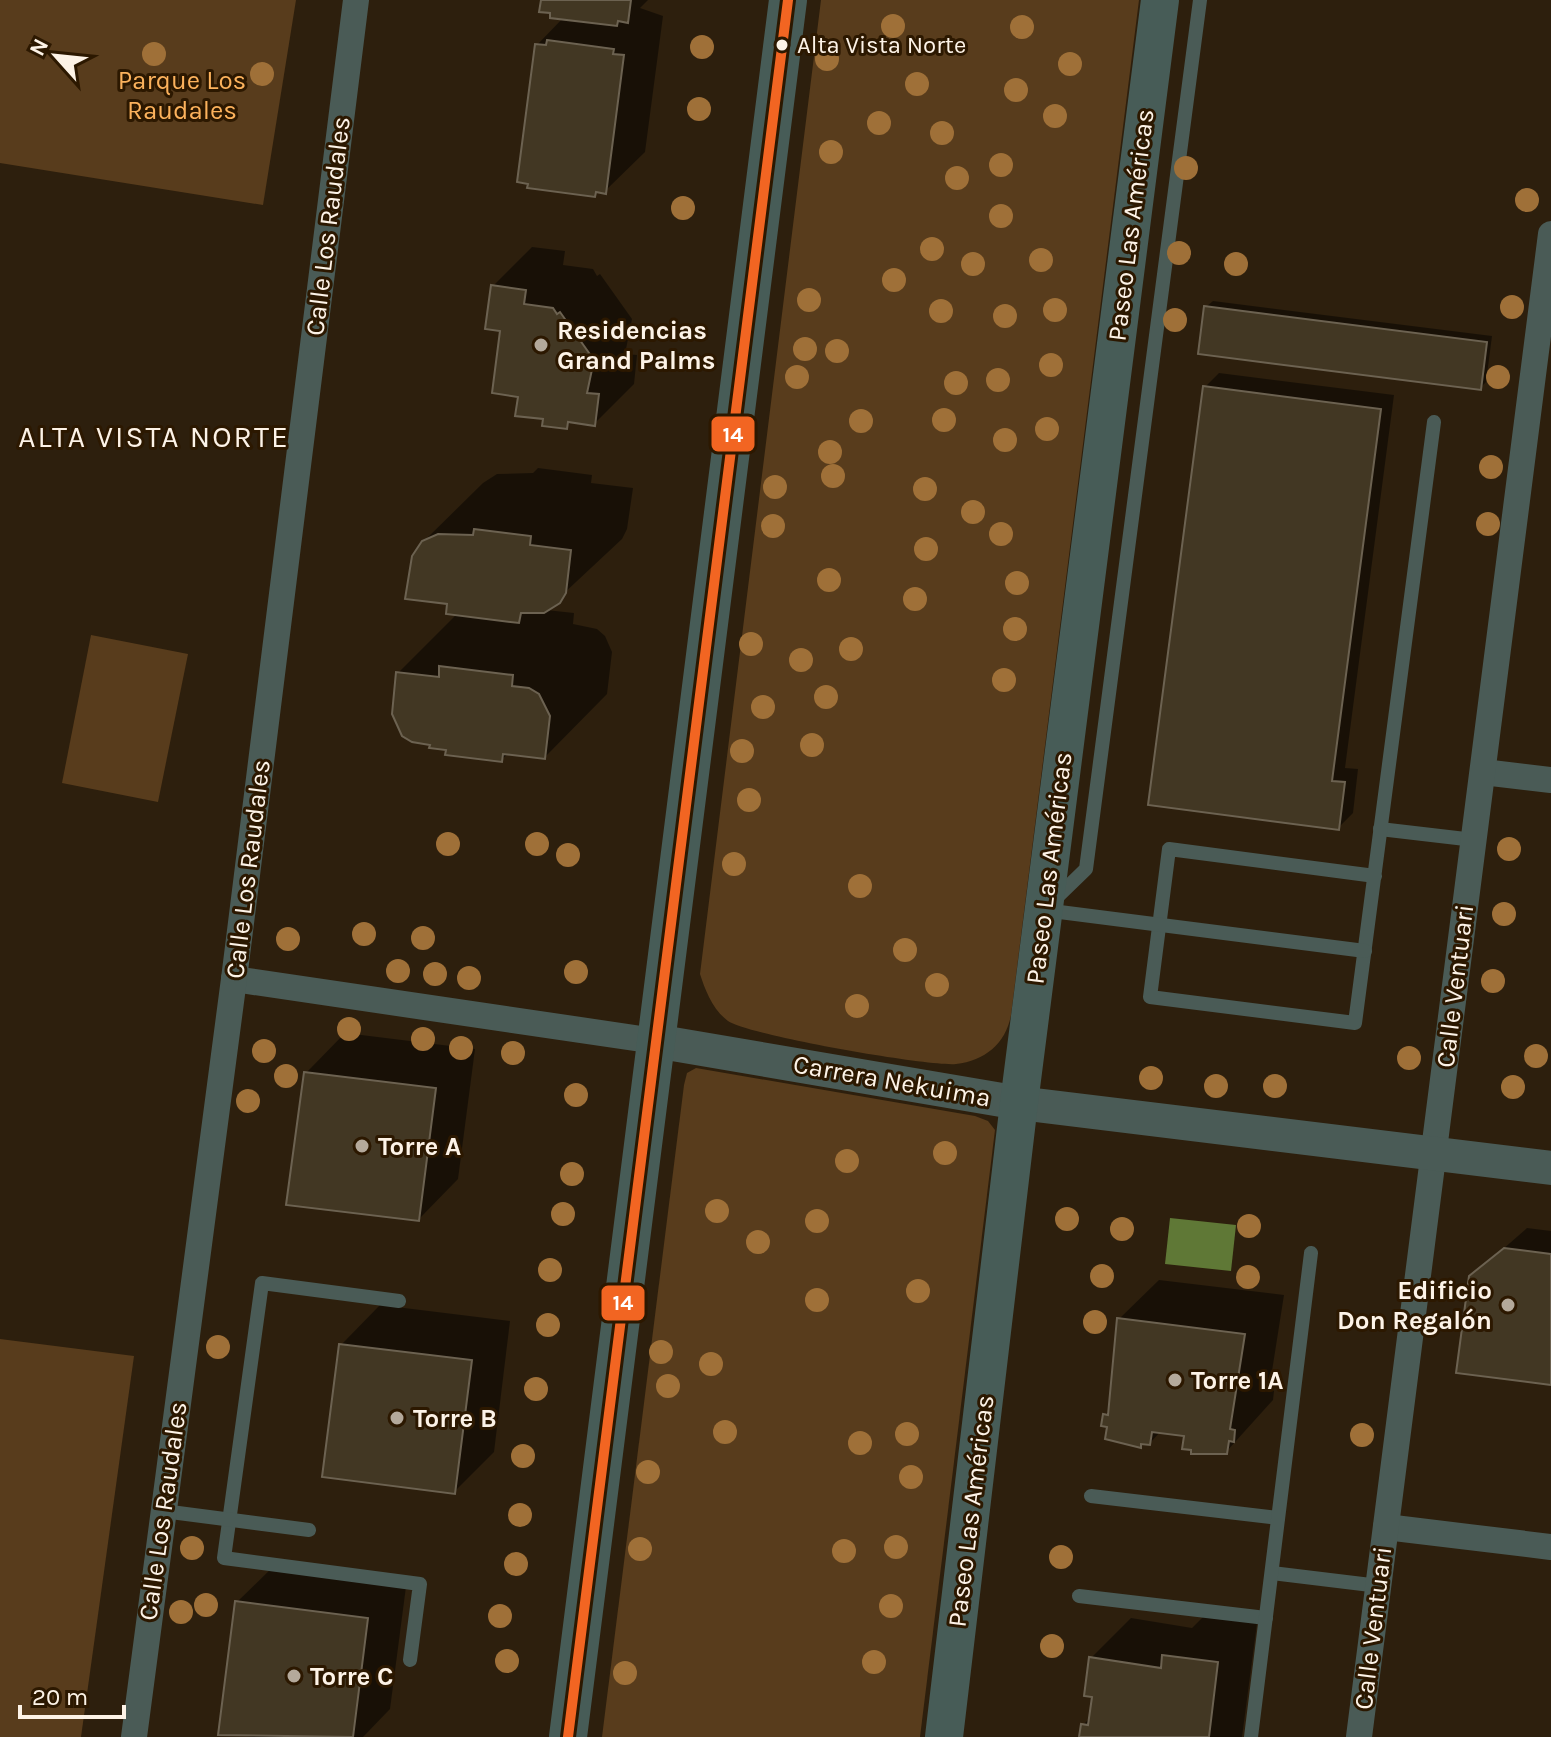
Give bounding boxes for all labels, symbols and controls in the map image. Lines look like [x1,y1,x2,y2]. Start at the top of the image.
north arrow [16,16,96,96]
place label: Alta Vista Norte [797,31,966,59]
text: N [24,34,54,60]
marker: Alta Vista Norte [774,37,790,53]
park label: Parque Los Raudales [118,65,246,126]
street label: Paseo Las Américas [1101,107,1161,343]
street label: Calle Los Raudales [299,115,357,337]
place label: Residencias Grand Palms [557,315,715,376]
marker: Residencias Grand Palms [532,336,550,354]
line badge: 14 [710,415,756,453]
district label: ALTA VISTA NORTE [18,419,290,455]
text: 14 [723,422,743,448]
street label: Paseo Las Américas [1019,750,1079,986]
street label: Calle Los Raudales [219,758,277,980]
street label: Calle Ventuari [1430,903,1480,1069]
street label: Carrera Nekuima [791,1048,993,1114]
place label: Torre A [378,1131,461,1162]
marker: Torre A [353,1137,371,1155]
place label: Edificio Don Regalón [1337,1275,1492,1336]
line badge: 14 [600,1284,646,1322]
text: 14 [613,1290,633,1316]
marker: Edificio Don Regalón [1499,1296,1517,1314]
place label: Torre 1A [1191,1365,1283,1396]
marker: Torre 1A [1166,1371,1184,1389]
street label: Paseo Las Américas [941,1393,1001,1629]
street label: Calle Los Raudales [132,1400,194,1622]
place label: Torre B [413,1403,497,1434]
marker: Torre B [388,1409,406,1427]
street label: Calle Ventuari [1348,1545,1398,1711]
place label: Torre C [310,1661,393,1692]
marker: Torre C [285,1667,303,1685]
scale bar [20,1669,124,1719]
text: 20 m [32,1683,88,1711]

